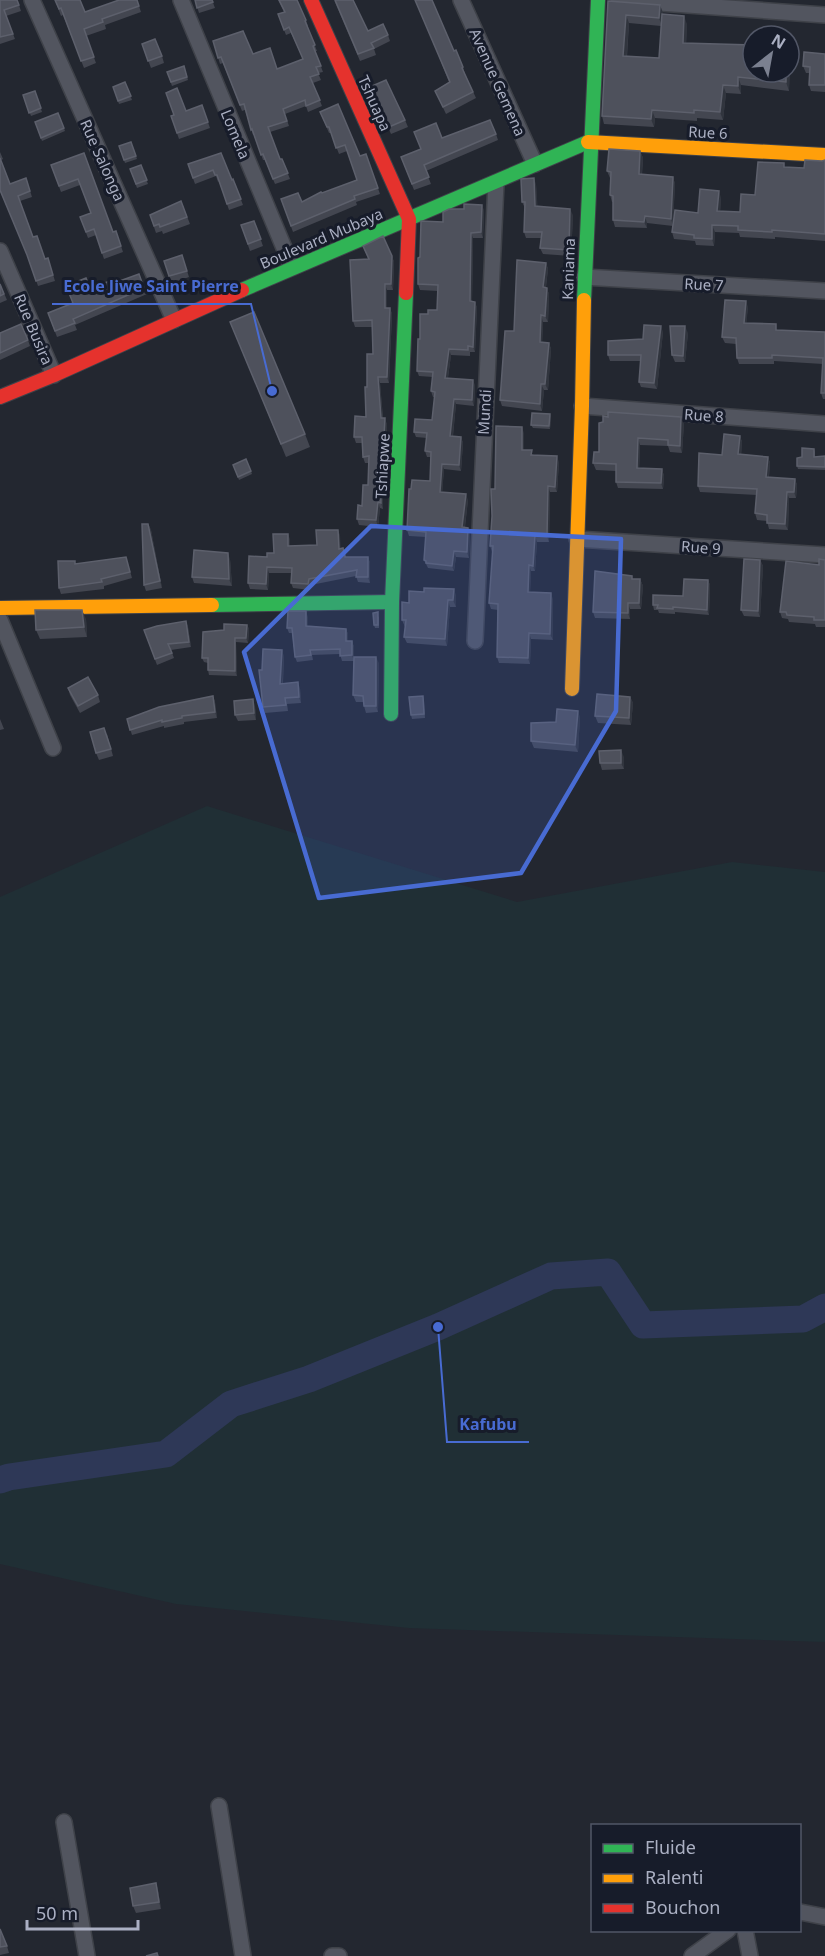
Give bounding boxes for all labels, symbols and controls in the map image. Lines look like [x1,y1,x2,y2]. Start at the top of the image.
north arrow [741,24,801,84]
street label: Avenue Gemena [465,25,531,139]
text: N [767,28,790,54]
street label: Tshuapa [354,72,396,134]
street label: Lomela [217,106,255,162]
street label: Rue Salonga [76,116,130,204]
street label: Rue 6 [688,121,728,143]
street label: Boulevard Mubaya [256,203,386,273]
street label: Kaniama [557,238,579,300]
callout: Ecole Jiwe Saint Pierre [52,270,251,304]
street label: Rue 7 [684,273,724,295]
text: Ecole Jiwe Saint Pierre [63,275,239,297]
street label: Rue Busira [10,290,58,368]
street label: Mundi [473,389,495,435]
street label: Rue 8 [684,404,724,426]
street label: Tshiapwe [370,433,394,499]
street label: Rue 9 [681,536,721,558]
callout: Kafubu [447,1408,529,1442]
text: Kafubu [459,1413,517,1435]
legend [591,1824,801,1932]
text: Fluide [645,1835,696,1859]
text: Ralenti [645,1865,703,1889]
scale bar [27,1893,138,1931]
text: Bouchon [645,1895,721,1919]
text: 50 m [36,1901,78,1925]

